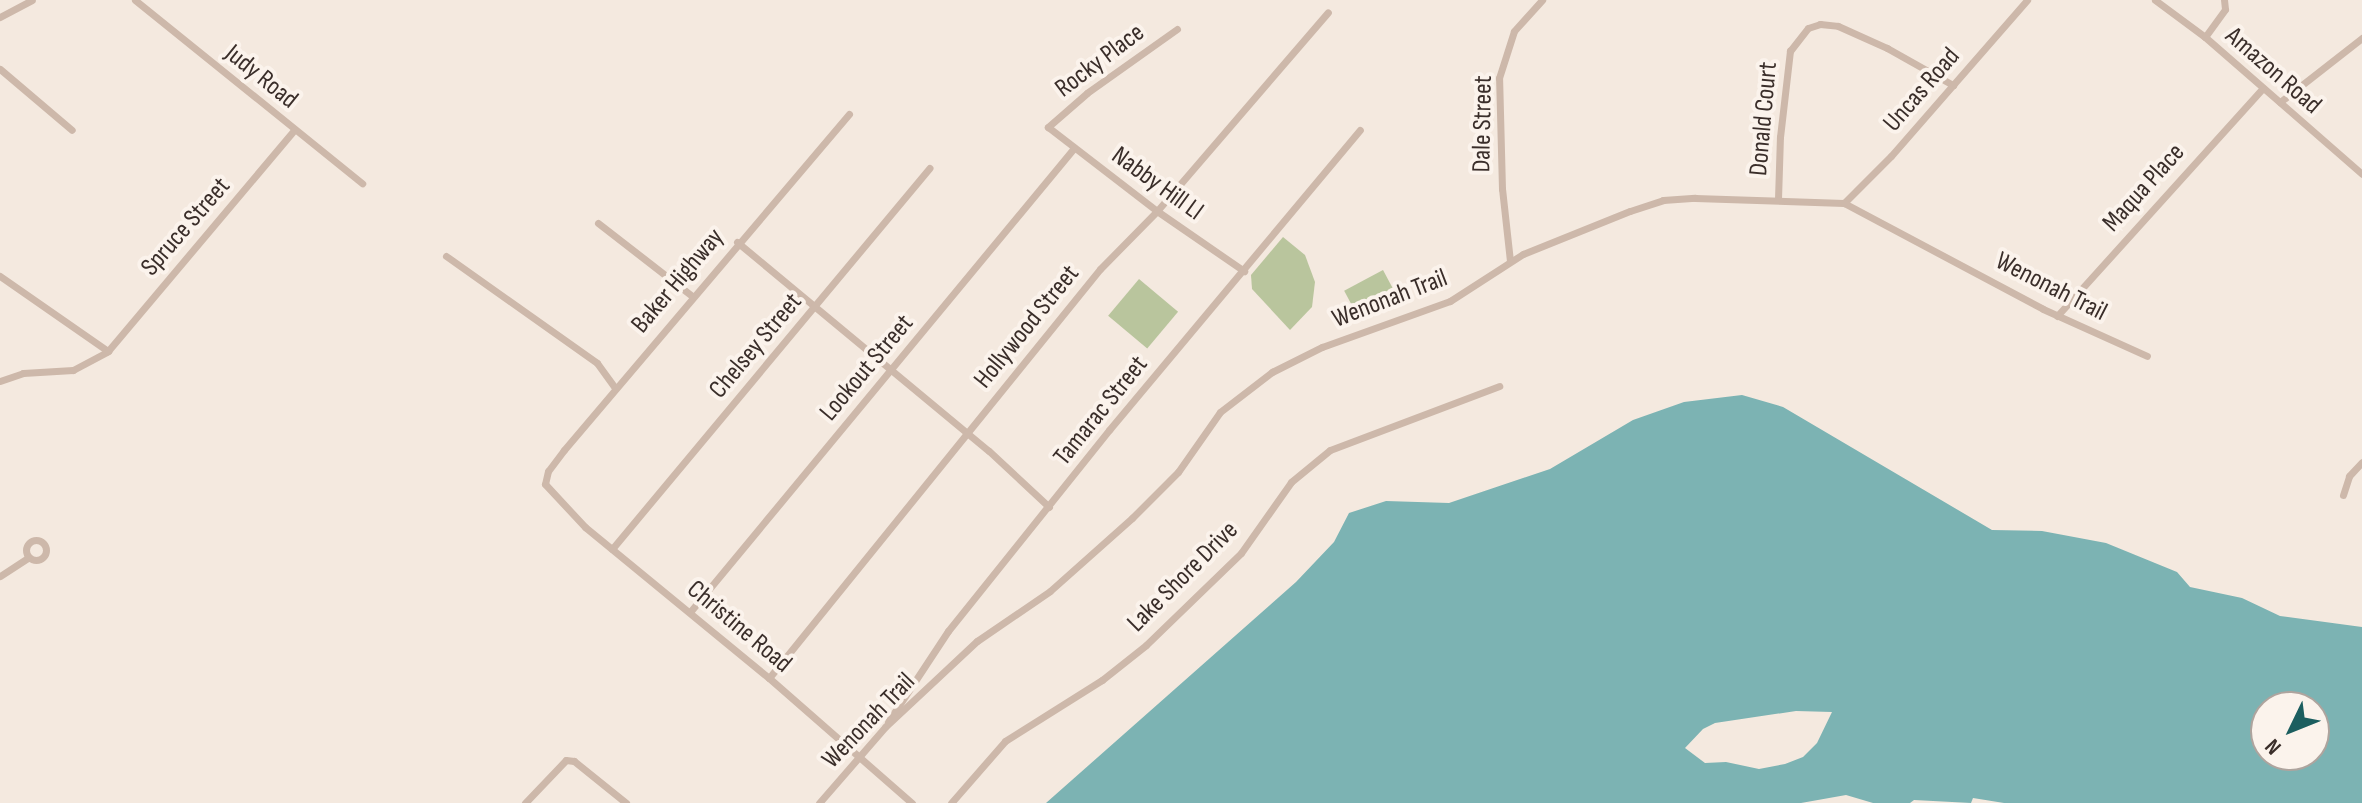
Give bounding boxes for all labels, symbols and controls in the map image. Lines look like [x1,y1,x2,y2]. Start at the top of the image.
street label: Rocky Place [1049,17,1151,105]
street label: Amazon Road [2219,21,2327,121]
street label: Judy Road [218,38,304,116]
street label: Uncas Road [1877,42,1967,138]
street label: Donald Court [1743,61,1785,177]
street label: Dale Street [1467,75,1499,173]
street label: Maqua Place [2096,137,2192,239]
street label: Nabby Hill Ll [1105,140,1209,228]
street label: Spruce Street [135,171,237,283]
street label: Baker Highway [625,222,731,340]
street label: Wenonah Trail [1990,246,2112,328]
street label: Hollywood Street [968,259,1086,395]
street label: Wenonah Trail [1328,263,1452,335]
street label: Chelsey Street [703,287,809,405]
street label: Lookout Street [814,309,920,427]
street label: Tamarac Street [1047,350,1155,472]
street label: Lake Shore Drive [1121,515,1245,639]
street label: Christine Road [680,574,798,680]
street label: Wenonah Trail [816,667,922,775]
north arrow [2250,691,2330,771]
text: N [2260,733,2287,760]

